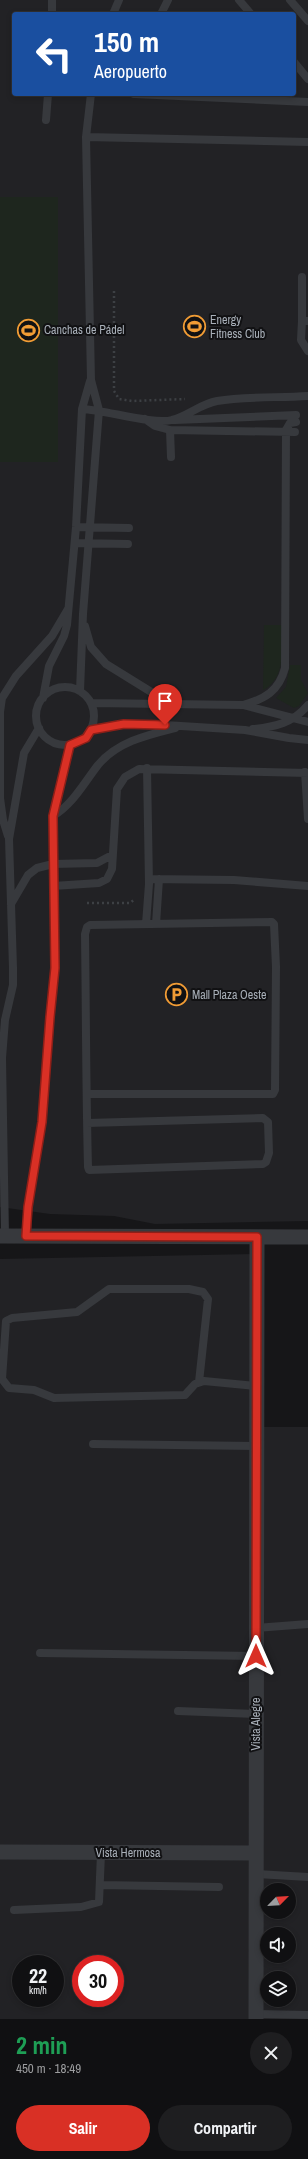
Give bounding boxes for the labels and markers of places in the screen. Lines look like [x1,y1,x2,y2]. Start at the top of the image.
place label: Energy Fitness Club [210,312,265,342]
sports icon: Energy Fitness Club [182,314,208,340]
sports icon: Canchas de Pádel [16,317,42,343]
place label: Canchas de Pádel [44,322,124,338]
pin [148,684,182,725]
parking icon: Mall Plaza Oeste [164,982,190,1008]
place label: Mall Plaza Oeste [192,987,266,1003]

